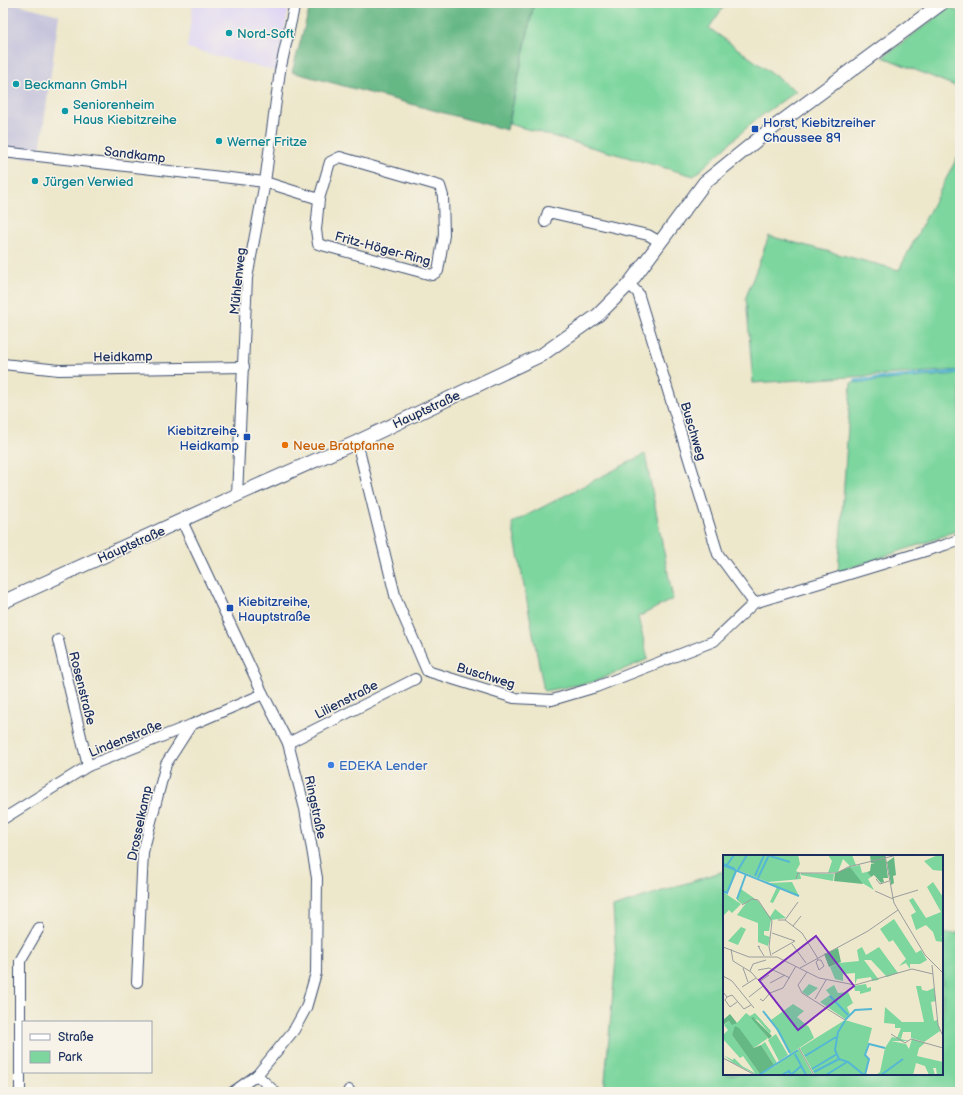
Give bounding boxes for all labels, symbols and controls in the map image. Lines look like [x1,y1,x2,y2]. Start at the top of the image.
place label: Nord-Soft [237,26,294,42]
marker: Nord-Soft [224,28,234,38]
place label: Beckmann GmbH [24,77,128,93]
marker: Beckmann GmbH [11,79,21,89]
place label: Seniorenheim Haus Kiebitzreihe [73,97,177,128]
marker: Seniorenheim Haus Kiebitzreihe [60,106,70,116]
place label: Horst, Kiebitzreiher Chaussee 89 [763,115,876,146]
marker: Horst, Kiebitzreiher Chaussee 89 [750,124,760,134]
place label: Werner Fritze [227,134,307,150]
marker: Werner Fritze [214,136,224,146]
street label: Sandkamp [103,143,167,167]
place label: Jürgen Verwied [43,174,134,190]
marker: Jürgen Verwied [30,176,40,186]
street label: Fritz-Höger-Ring [333,228,432,269]
street label: Mühlenweg [227,247,249,315]
street label: Heidkamp [93,348,153,366]
street label: Hauptstraße [390,387,463,432]
street label: Buschweg [677,400,710,463]
place label: Kiebitzreihe, Heidkamp [167,423,239,454]
marker: Kiebitzreihe, Heidkamp [242,432,252,442]
place label: Neue Bratpfanne [293,438,395,454]
marker: Neue Bratpfanne [280,440,290,450]
street label: Hauptstraße [95,523,168,567]
place label: Kiebitzreihe, Hauptstraße [238,594,311,625]
marker: Kiebitzreihe, Hauptstraße [225,603,235,613]
street label: Rosenstraße [65,650,99,727]
street label: Buschweg [454,659,517,692]
street label: Lilienstraße [312,677,381,723]
street label: Lindenstraße [86,717,165,761]
place label: EDEKA Lender [339,758,428,774]
marker: EDEKA Lender [326,760,336,770]
street label: Ringstraße [301,774,330,841]
street label: Drosselkamp [124,784,156,862]
inset map [723,855,943,1075]
legend [22,1021,152,1073]
text: Straße [58,1030,94,1045]
text: Park [58,1050,82,1065]

